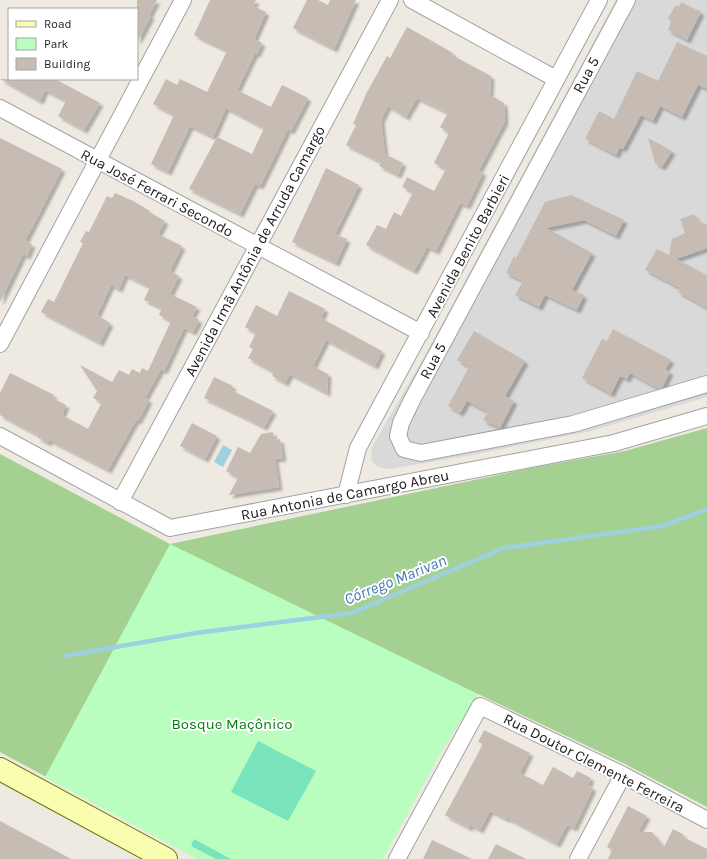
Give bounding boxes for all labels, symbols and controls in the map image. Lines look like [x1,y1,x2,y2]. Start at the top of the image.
legend [8,8,138,80]
text: Road [44,17,72,31]
text: Park [44,37,69,51]
street label: Rua 5 [569,54,603,96]
text: Building [44,57,91,71]
street label: Avenida Irmã Antônia de Arruda Camargo [181,123,329,379]
street label: Rua José Ferrari Secondo [78,145,236,241]
street label: Avenida Benito Barbieri [423,171,513,321]
street label: Rua 5 [416,340,450,382]
street label: Rua Antonia de Camargo Abreu [239,466,451,524]
water label: Córrego Marivan [341,550,449,609]
street label: Rua Doutor Clemente Ferreira [500,709,688,817]
park label: Bosque Maçônico [172,715,292,733]

